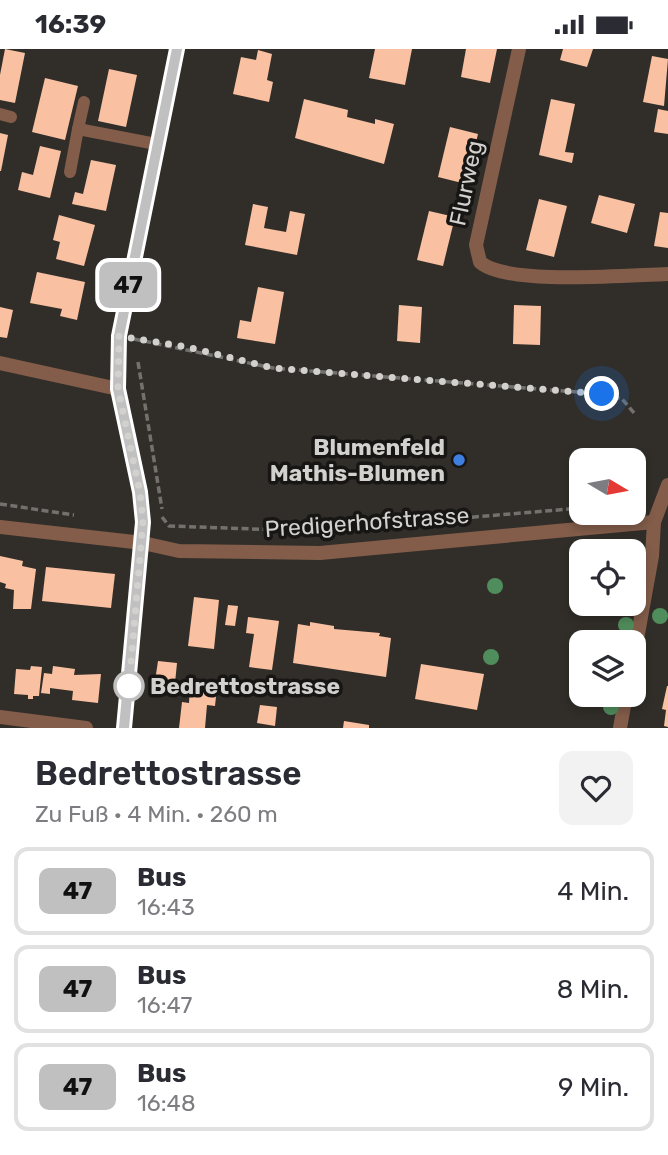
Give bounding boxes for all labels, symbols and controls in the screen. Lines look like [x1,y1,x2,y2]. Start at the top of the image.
text: 16:39 [35,9,106,40]
street label: Flurweg [443,138,489,228]
line badge: 47 [96,262,160,308]
text: 47 [113,271,143,299]
your location [584,376,619,411]
place label: Blumenfeld Mathis-Blumen [270,433,445,487]
north arrow [569,448,646,525]
map controls [569,448,646,707]
marker: Blumenfeld Mathis-Blumen [451,452,467,468]
street label: Predigerhofstrasse [264,501,470,543]
button: locate [569,539,646,616]
button: layers [569,630,646,707]
marker: Bedrettostrasse [114,671,144,701]
place label: Bedrettostrasse [150,672,340,700]
button: heart [559,751,633,825]
text: Bedrettostrasse [35,754,301,793]
text: Zu Fuß · 4 Min. · 260 m [35,800,278,828]
text: Bus [137,862,186,893]
text: 4 Min. [557,876,629,907]
text: 47 [63,877,92,905]
text: 16:43 [137,893,195,921]
text: Bus [137,960,186,991]
text: 8 Min. [557,974,629,1005]
text: 47 [63,975,92,1003]
text: 16:47 [137,991,192,1019]
text: Bus [137,1058,186,1089]
text: 9 Min. [558,1072,629,1103]
text: 47 [63,1073,92,1101]
text: 16:48 [137,1089,196,1117]

